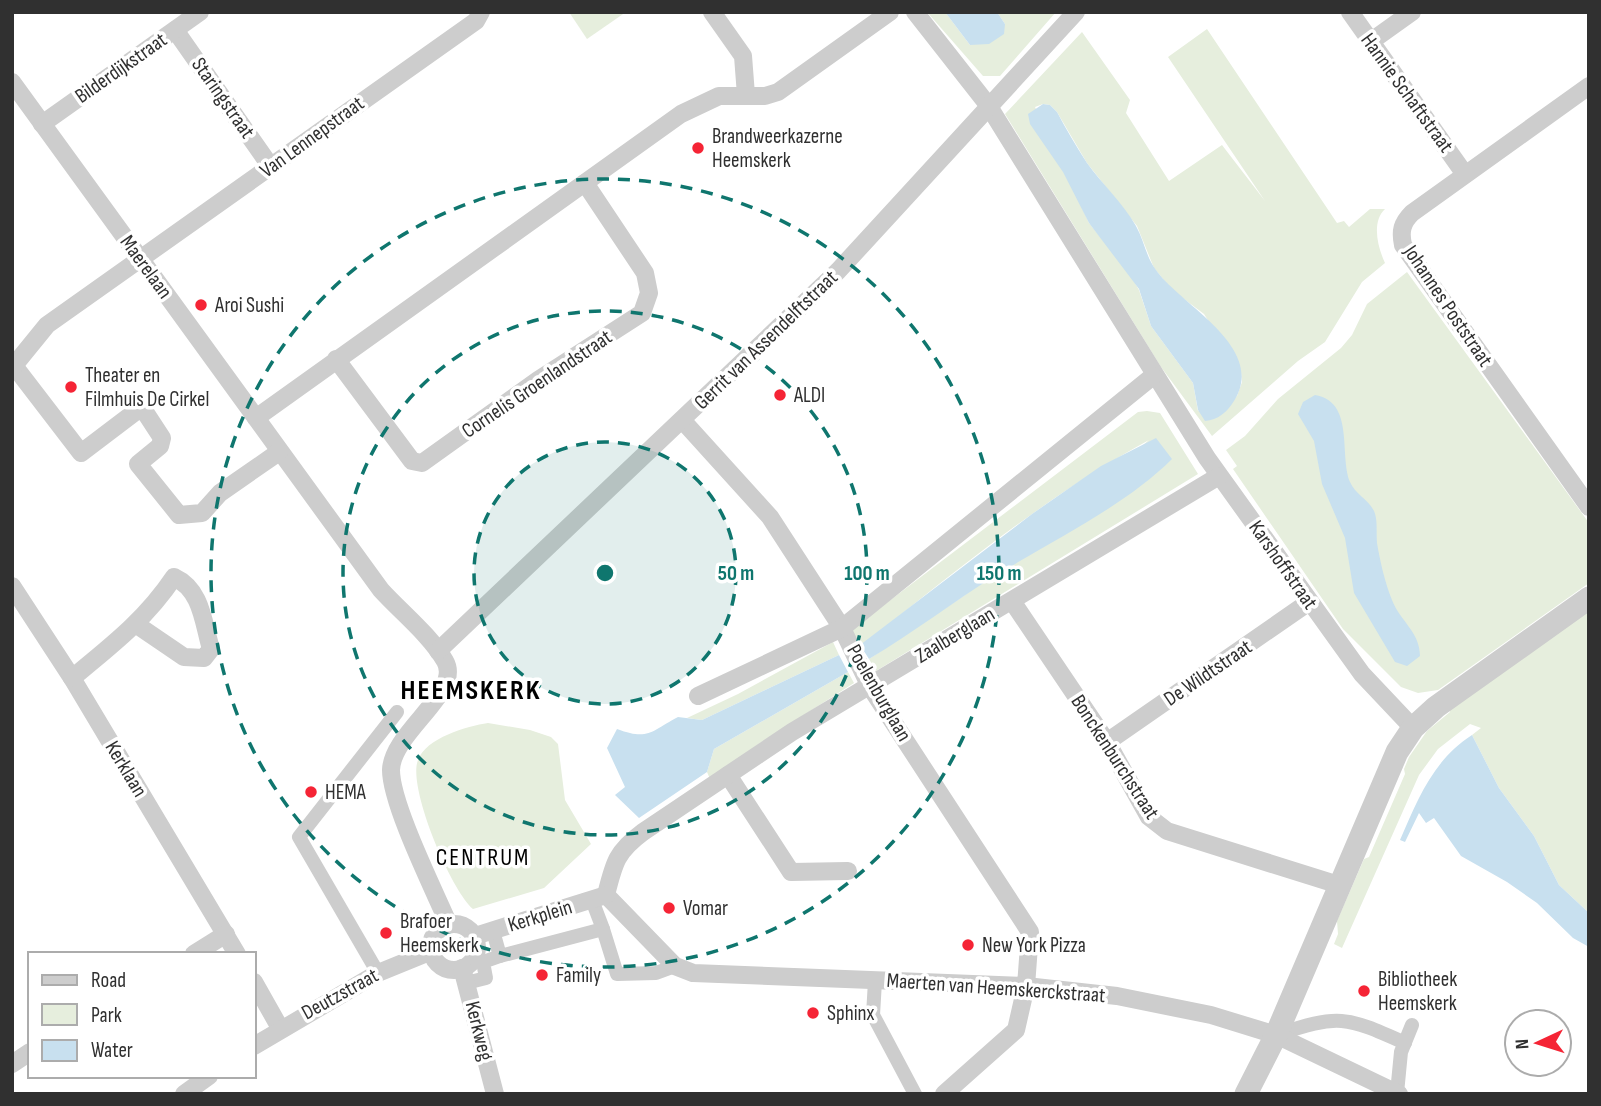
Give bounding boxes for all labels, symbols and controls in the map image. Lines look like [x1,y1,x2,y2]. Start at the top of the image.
street label: Bilderdijkstraat [70,27,172,109]
street label: Hannie Schaftstraat [1355,28,1459,158]
street label: Staringstraat [186,53,260,143]
street label: Van Lennepstraat [255,91,369,183]
place label: Brandweerkazerne Heemskerk [712,124,843,173]
marker: Brandweerkazerne Heemskerk [690,140,706,156]
street label: Maerelaan [115,230,177,304]
street label: Johannes Poststraat [1398,240,1498,371]
street label: Gerrit van Assendelftstraat [689,265,843,415]
place label: Aroi Sushi [214,293,284,318]
marker: Aroi Sushi [193,297,209,313]
street label: Cornelis Groenlandstraat [457,325,617,443]
place label: Theater en Filmhuis De Cirkel [85,363,209,412]
marker: Theater en Filmhuis De Cirkel [63,379,79,395]
place label: ALDI [793,383,825,408]
marker: ALDI [772,387,788,403]
street label: Karshoffstraat [1243,516,1323,614]
centre of rings [593,561,617,585]
text: 50 m [718,561,754,586]
text: 100 m [844,561,890,586]
text: 150 m [977,561,1021,586]
street label: Zaalberglaan [911,601,999,669]
street label: De Wildtstraat [1159,634,1257,712]
street label: Poelenburglaan [841,640,917,746]
district label: HEEMSKERK [401,674,541,707]
street label: Bonckenburchstraat [1065,690,1165,824]
street label: Kerklaan [100,737,152,801]
place label: HEMA [325,780,367,805]
marker: HEMA [303,784,319,800]
district label: CENTRUM [436,843,530,872]
street label: Kerkplein [505,894,575,938]
place label: Vomar [683,896,728,921]
marker: Vomar [661,900,677,916]
place label: Brafoer Heemskerk [400,909,479,958]
marker: Brafoer Heemskerk [378,925,394,941]
place label: New York Pizza [982,933,1086,958]
marker: New York Pizza [960,937,976,953]
legend [28,952,256,1078]
street label: Deutzstraat [297,963,383,1025]
place label: Family [556,963,601,988]
marker: Family [534,967,550,983]
place label: Bibliotheek Heemskerk [1378,967,1457,1016]
text: Road [91,968,126,993]
street label: Maerten van Heemskerckstraat [886,968,1106,1008]
marker: Bibliotheek Heemskerk [1356,983,1372,999]
street label: Kerkweg [460,999,498,1063]
place label: Sphinx [827,1001,875,1026]
text: Park [91,1003,122,1028]
marker: Sphinx [805,1005,821,1021]
north arrow [1503,1008,1573,1078]
text: Water [91,1038,133,1063]
text: N [1511,1038,1534,1050]

